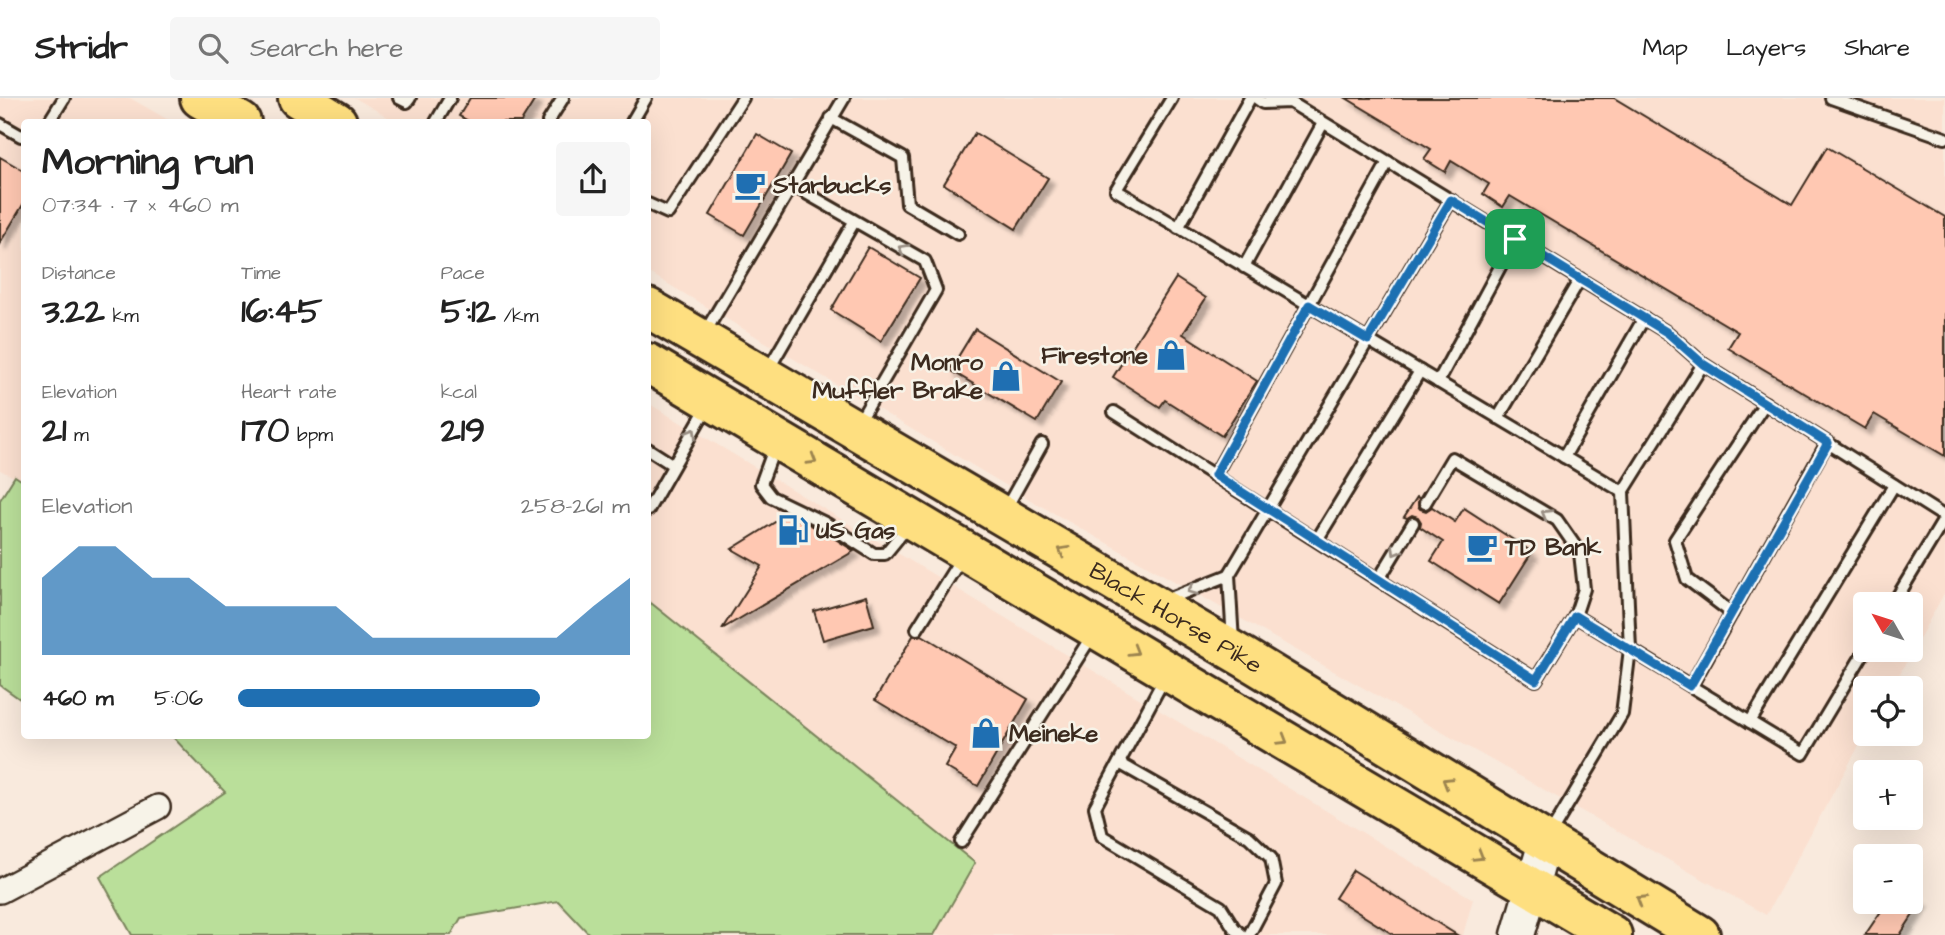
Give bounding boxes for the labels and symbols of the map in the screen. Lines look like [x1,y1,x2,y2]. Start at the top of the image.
cafe icon: Starbucks [733,168,767,202]
place label: Starbucks [772,169,891,203]
pin [1485,209,1545,269]
one-way arrow [898,244,910,257]
shop icon: Firestone [1154,338,1188,372]
place label: Firestone [1041,339,1148,373]
place label: Monro Muffler Brake [813,346,984,408]
shop icon: Monro Muffler Brake [989,359,1023,393]
one-way arrow [684,427,697,440]
one-way arrow [804,452,817,465]
one-way arrow [1541,509,1553,522]
fuel station icon: US Gas [776,513,810,547]
place label: US Gas [816,514,895,548]
cafe icon: TD Bank [1465,530,1499,564]
place label: TD Bank [1504,531,1601,565]
one-way arrow [1391,543,1404,556]
one-way arrow [1057,547,1070,560]
street label: Black Horse Pike [1083,554,1268,683]
one-way arrow [1186,582,1198,596]
north arrow [1853,592,1923,662]
one-way arrow [1126,643,1139,656]
shop icon: Meineke [969,716,1003,750]
place label: Meineke [1009,717,1098,751]
one-way arrow [1276,732,1289,745]
one-way arrow [1442,777,1455,790]
one-way arrow [1472,848,1485,861]
one-way arrow [1636,895,1649,908]

